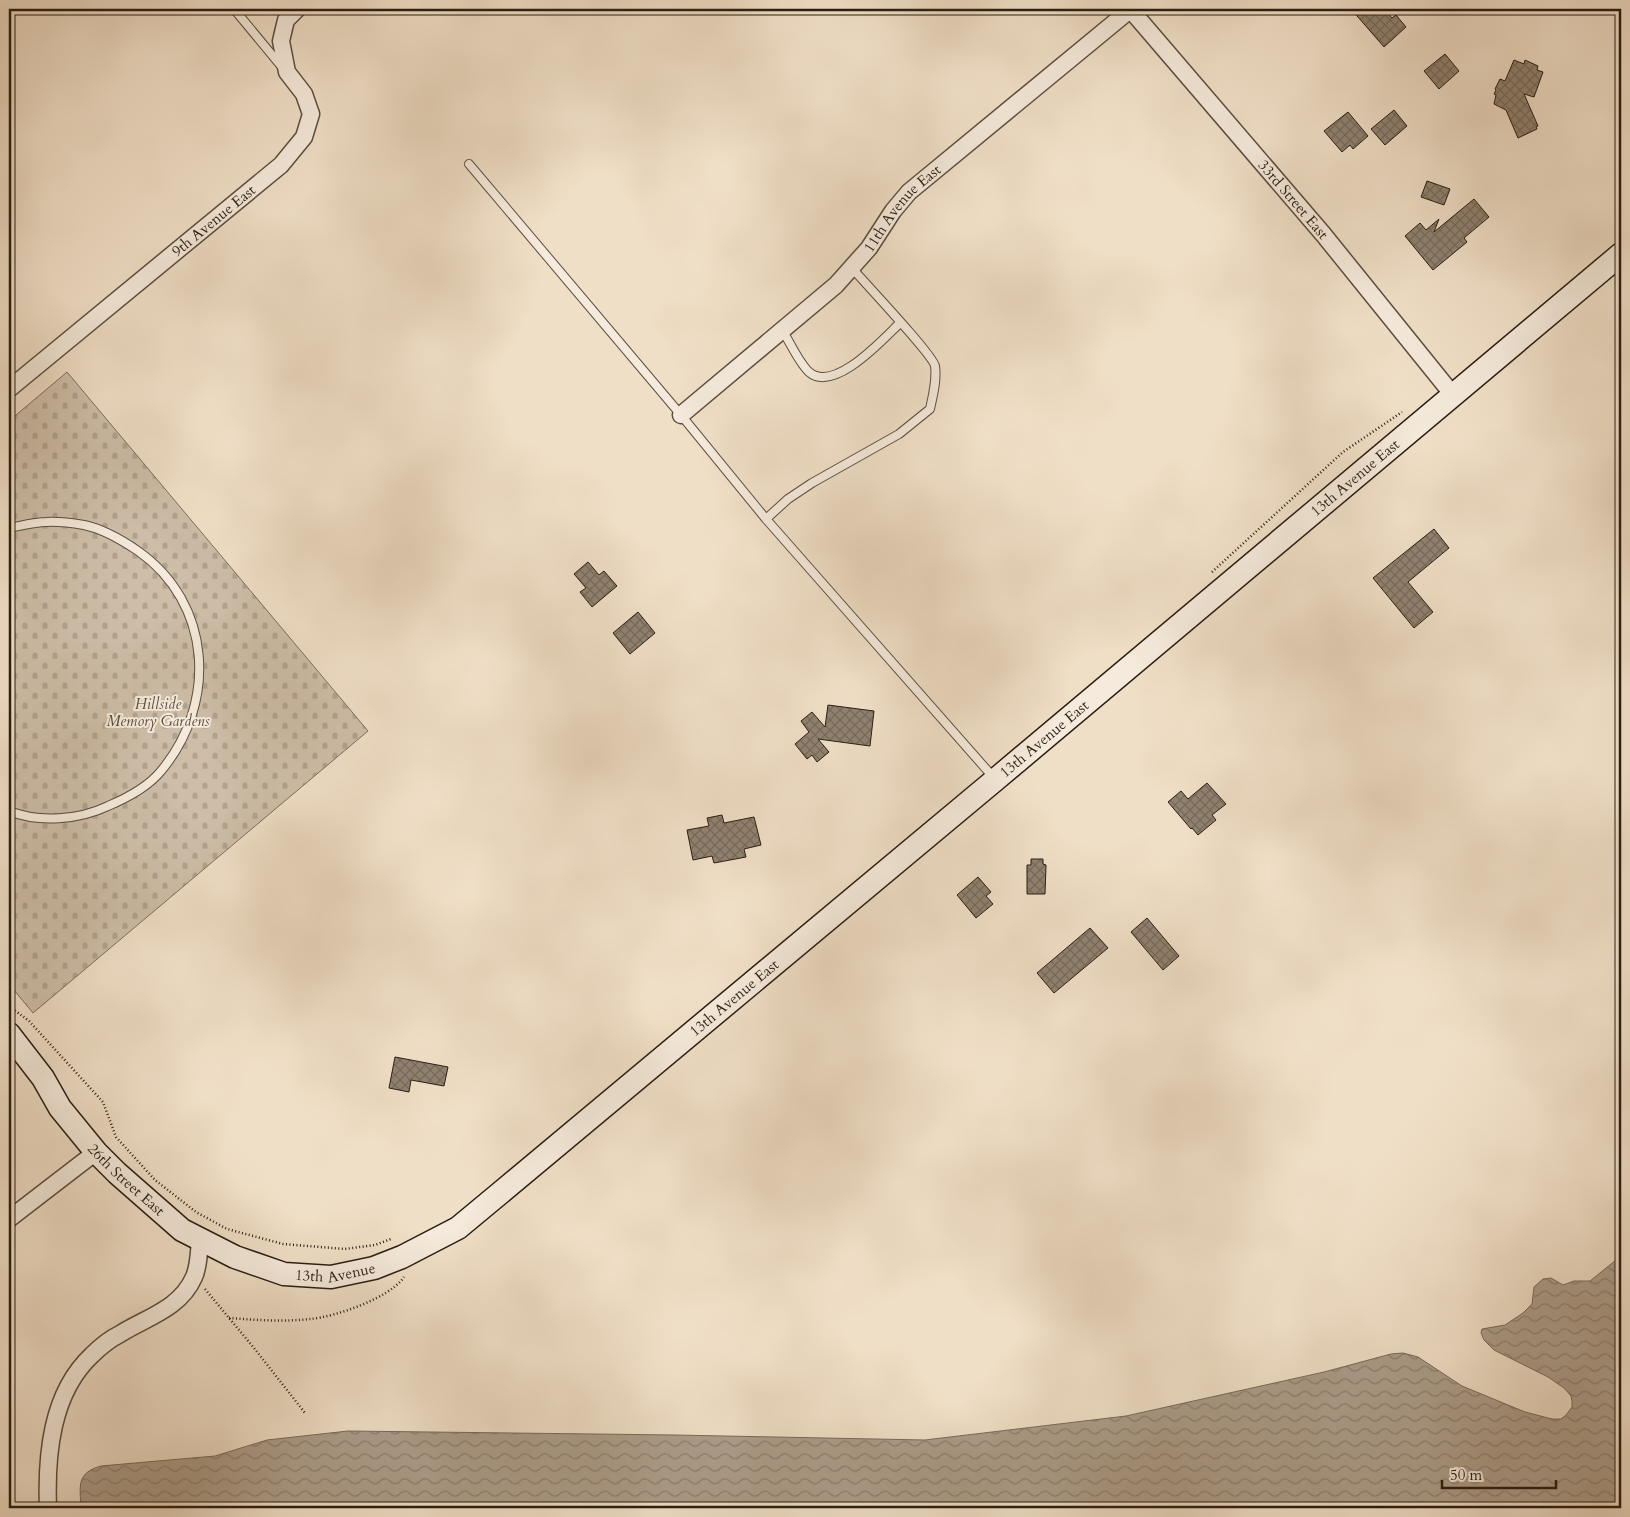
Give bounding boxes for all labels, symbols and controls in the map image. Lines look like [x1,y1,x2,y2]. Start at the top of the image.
street label: 33rd Street East [1254,156,1333,243]
street label: 11th Avenue East [859,160,945,256]
street label: 9th Avenue East [167,180,260,261]
street label: 13th Avenue East [1306,434,1404,521]
park label: Hillside Memory Gardens [106,694,210,731]
street label: 13th Avenue East [995,695,1093,782]
street label: 13th Avenue East [685,955,783,1041]
street label: 26th Street East [83,1139,169,1221]
street label: 13th Avenue [294,1258,377,1288]
scale bar [1442,1457,1556,1489]
text: 50 m [1450,1465,1482,1485]

